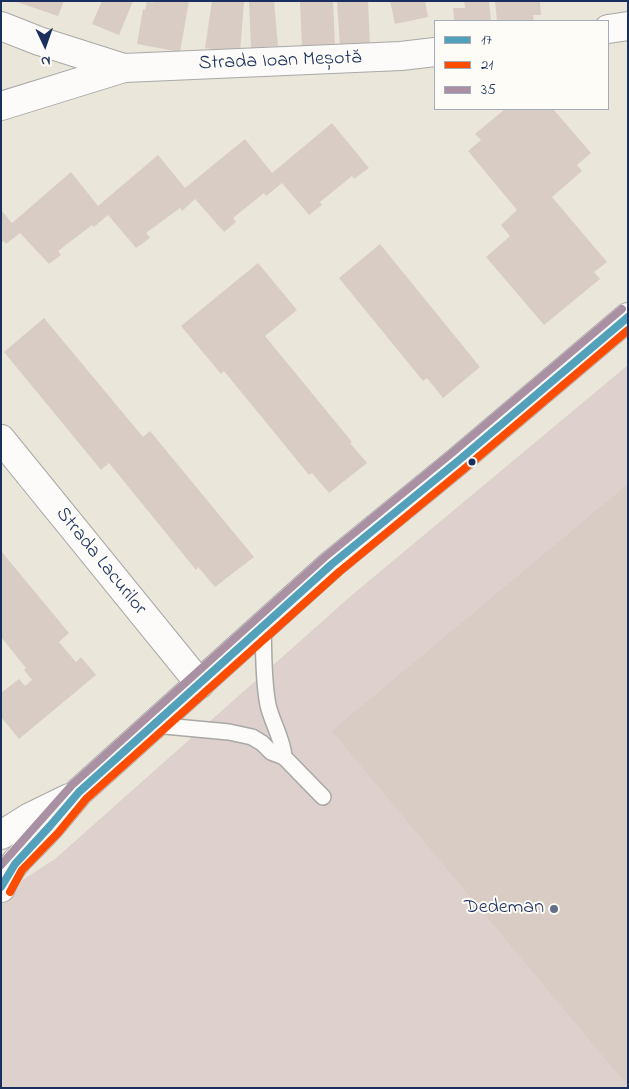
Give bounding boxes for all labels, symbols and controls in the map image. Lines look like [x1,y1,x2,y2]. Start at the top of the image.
north arrow [20,20,70,70]
legend [434,20,609,110]
text: 17 [481,29,492,51]
street label: Strada Ioan Meșotă [198,47,362,77]
text: N [41,50,51,71]
text: 21 [481,54,493,76]
text: 35 [481,79,496,101]
unlabelled marker [467,457,477,467]
street label: Strada Lacurilor [49,503,151,621]
place label: Dedeman [464,897,544,921]
marker: Dedeman [548,903,560,915]

